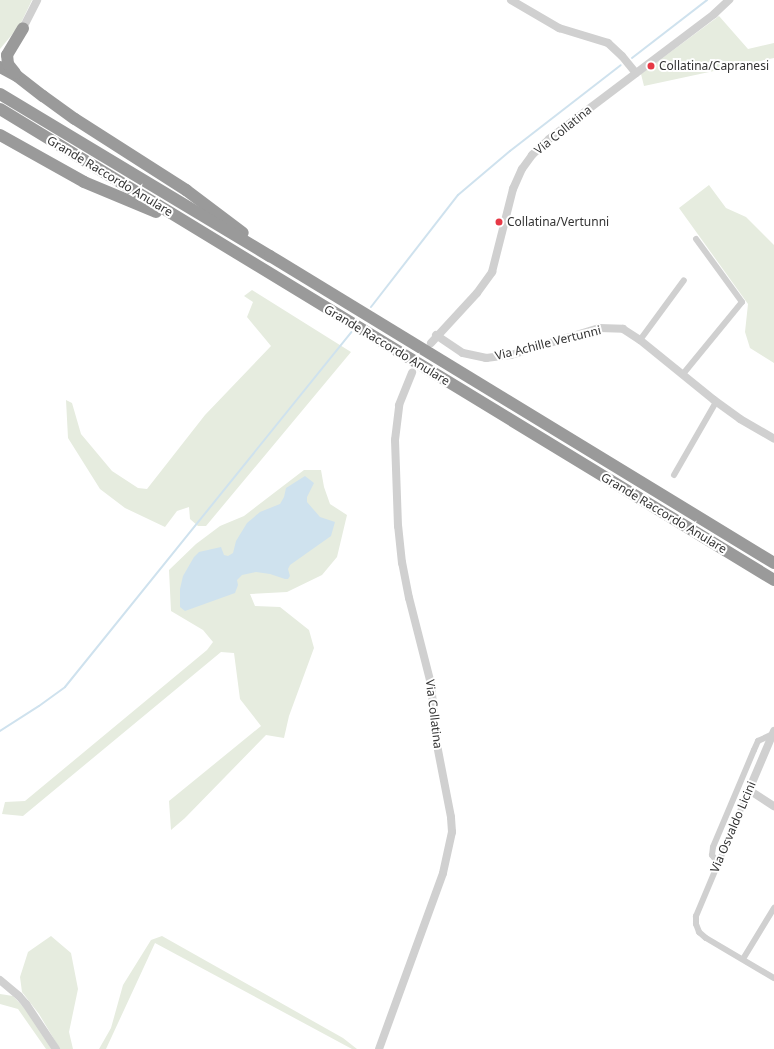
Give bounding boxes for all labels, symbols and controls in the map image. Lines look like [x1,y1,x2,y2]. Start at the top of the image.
place label: Collatina/Capranesi [659,59,769,73]
marker: Collatina/Capranesi [646,61,656,71]
street label: Via Collatina [531,103,595,157]
street label: Grande Raccordo Anulare [45,133,175,219]
place label: Collatina/Vertunni [507,215,609,229]
marker: Collatina/Vertunni [494,217,504,227]
street label: Grande Raccordo Anulare [322,302,452,388]
street label: Via Achille Vertunni [494,323,602,363]
street label: Grande Raccordo Anulare [599,470,729,556]
street label: Via Collatina [423,679,445,749]
street label: Via Osvaldo Licini [707,779,759,875]

